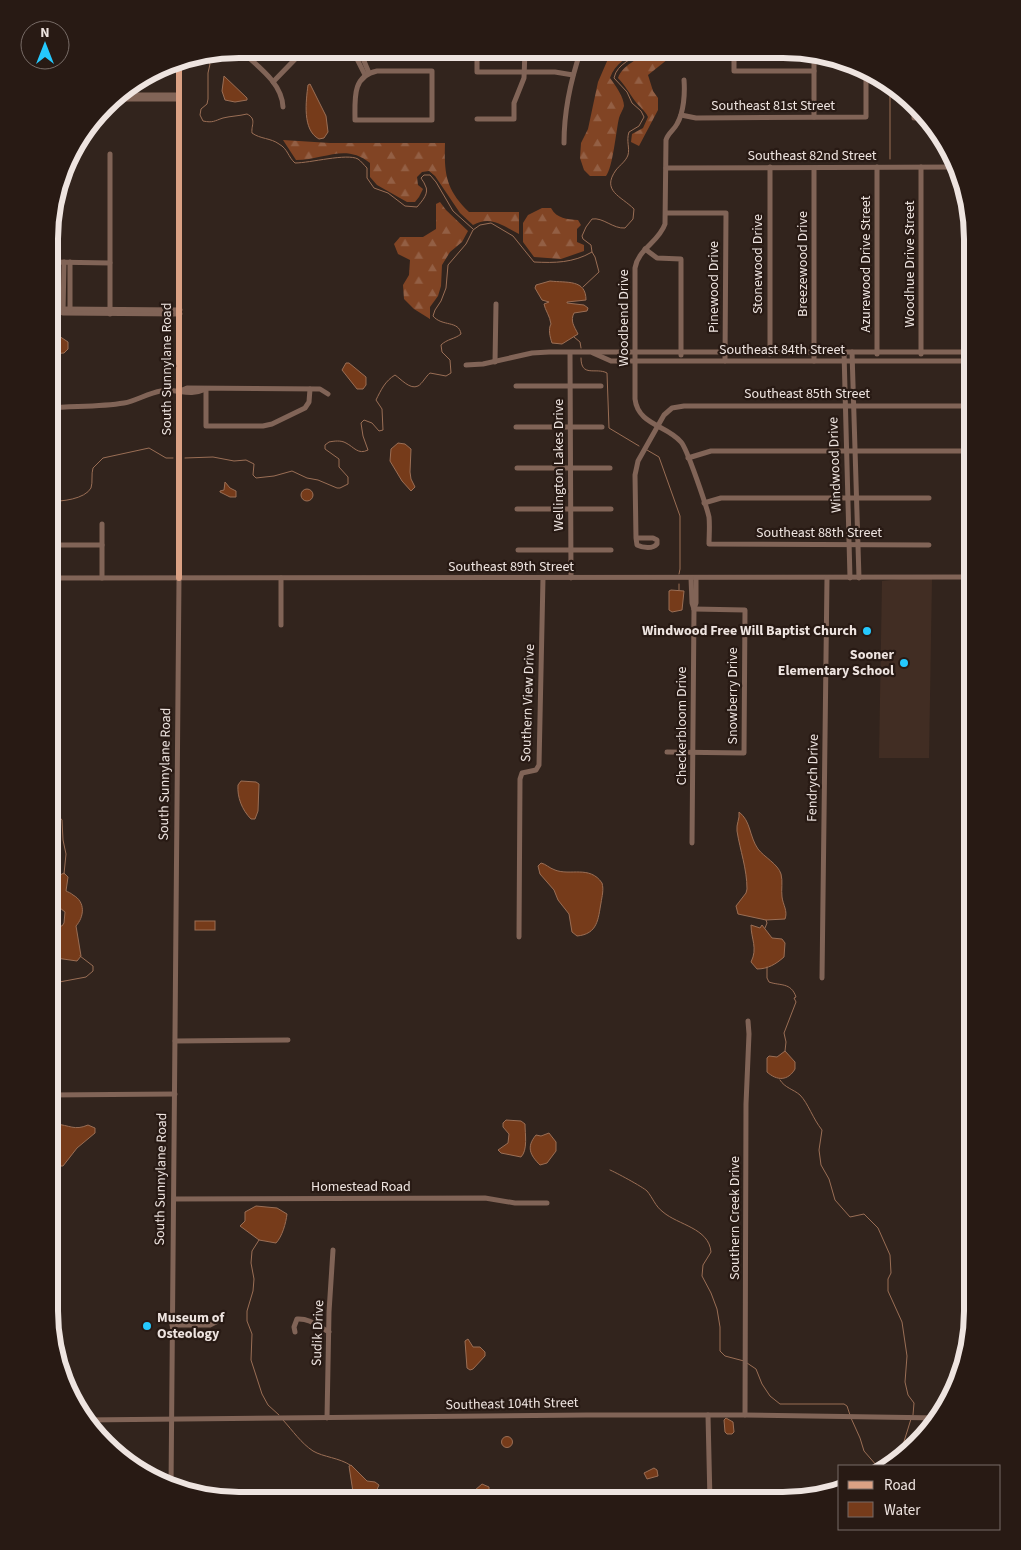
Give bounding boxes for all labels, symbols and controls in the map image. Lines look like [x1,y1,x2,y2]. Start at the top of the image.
north arrow [20,20,70,70]
text: N [40,23,50,43]
street label: Southeast 81st Street [711,96,835,116]
street label: Southeast 82nd Street [747,146,877,166]
street label: Azurewood Drive Street [856,195,876,332]
street label: Woodhue Drive Street [900,200,920,328]
street label: Breezewood Drive [793,211,813,317]
street label: Stonewood Drive [748,214,768,314]
street label: Pinewood Drive [704,241,724,333]
street label: Woodbend Drive [614,269,634,367]
street label: South Sunnylane Road [157,303,177,435]
street label: Southeast 84th Street [719,340,845,360]
street label: Southeast 85th Street [744,384,870,404]
street label: Wellington Lakes Drive [549,399,569,531]
street label: Windwood Drive [823,417,847,513]
street label: Southeast 88th Street [756,523,882,543]
street label: Southeast 89th Street [448,557,574,577]
place label: Windwood Free Will Baptist Church [642,621,857,641]
marker: Windwood Free Will Baptist Church [861,625,873,637]
street label: Southern View Drive [516,644,540,762]
place label: Sooner Elementary School [778,645,894,681]
street label: Snowberry Drive [723,647,743,745]
marker: Sooner Elementary School [898,657,910,669]
street label: Checkerbloom Drive [672,667,692,785]
street label: South Sunnylane Road [154,707,176,841]
street label: Fendrych Drive [802,734,824,822]
street label: South Sunnylane Road [150,1112,172,1246]
street label: Southern Creek Drive [725,1156,745,1280]
street label: Homestead Road [311,1177,411,1197]
street label: Sudik Drive [307,1299,329,1367]
place label: Museum of Osteology [157,1308,226,1344]
marker: Museum of Osteology [141,1320,153,1332]
street label: Southeast 104th Street [445,1393,579,1415]
legend [838,1465,1001,1530]
text: Road [884,1475,916,1496]
text: Water [884,1500,921,1521]

